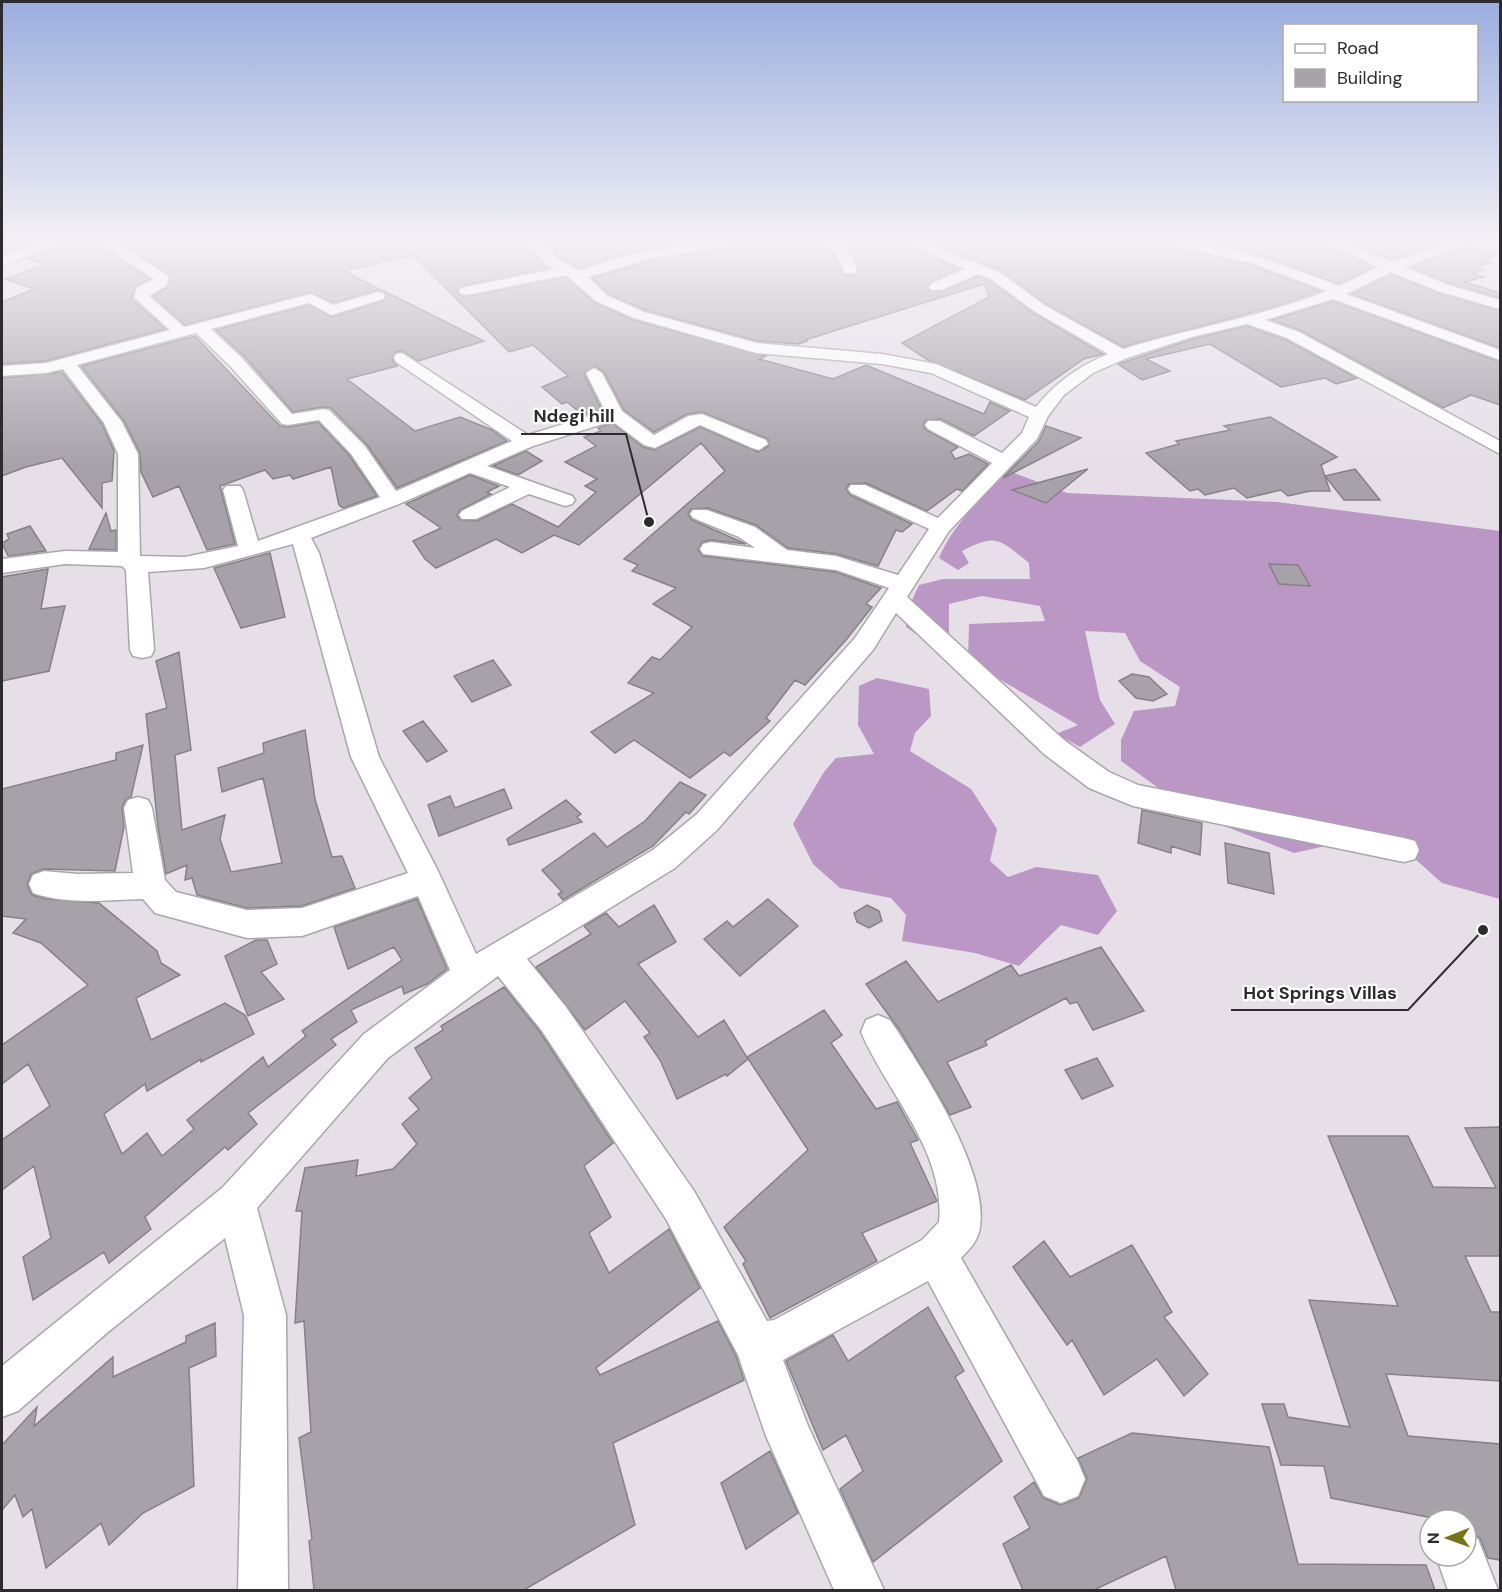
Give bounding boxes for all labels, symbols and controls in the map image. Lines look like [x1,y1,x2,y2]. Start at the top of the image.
legend [1283,24,1478,102]
text: Road [1337,36,1379,60]
text: Building [1337,66,1402,90]
callout: Ndegi hill [521,398,626,434]
text: Ndegi hill [533,404,615,428]
callout: Hot Springs Villas [1231,974,1408,1010]
text: Hot Springs Villas [1243,981,1397,1005]
north arrow [1418,1508,1478,1568]
text: N [1423,1532,1444,1544]

